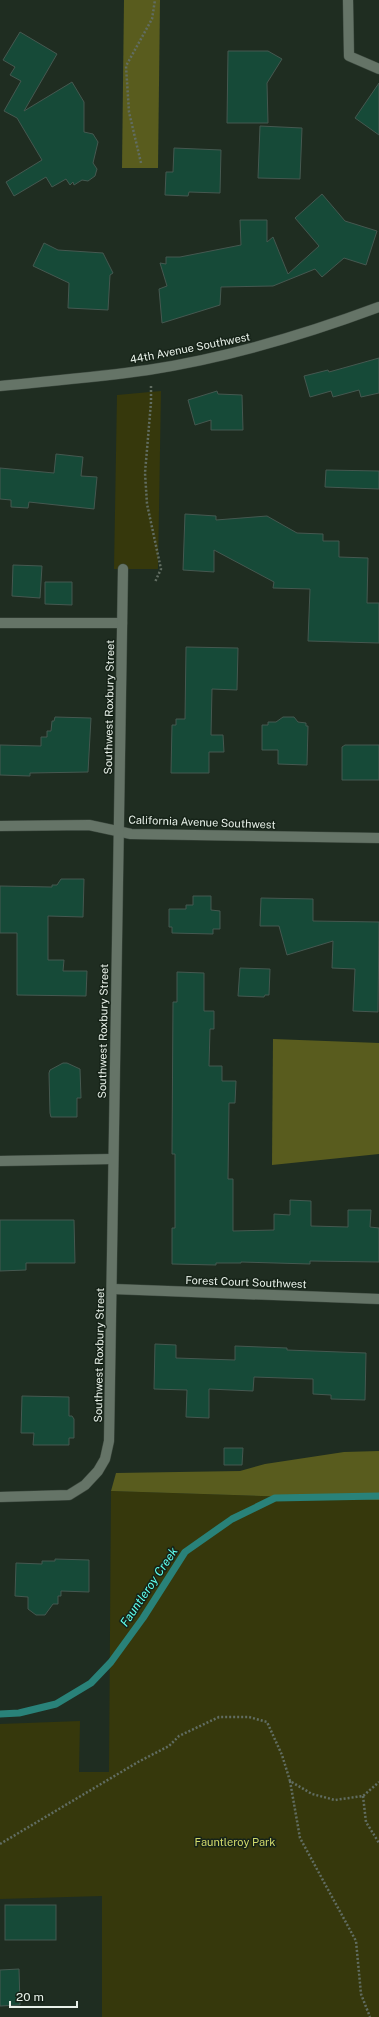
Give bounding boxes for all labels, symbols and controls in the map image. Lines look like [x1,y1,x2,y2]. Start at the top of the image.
street label: 44th Avenue Southwest [129,330,251,366]
street label: Southwest Roxbury Street [102,639,116,775]
street label: California Avenue Southwest [128,813,276,831]
street label: Southwest Roxbury Street [96,963,110,1099]
street label: Forest Court Southwest [185,1274,307,1290]
street label: Southwest Roxbury Street [92,1287,106,1423]
water label: Fauntleroy Creek [117,1544,181,1629]
park label: Fauntleroy Park [195,1836,275,1848]
scale bar [10,1983,77,2009]
text: 20 m [16,1990,44,2004]

